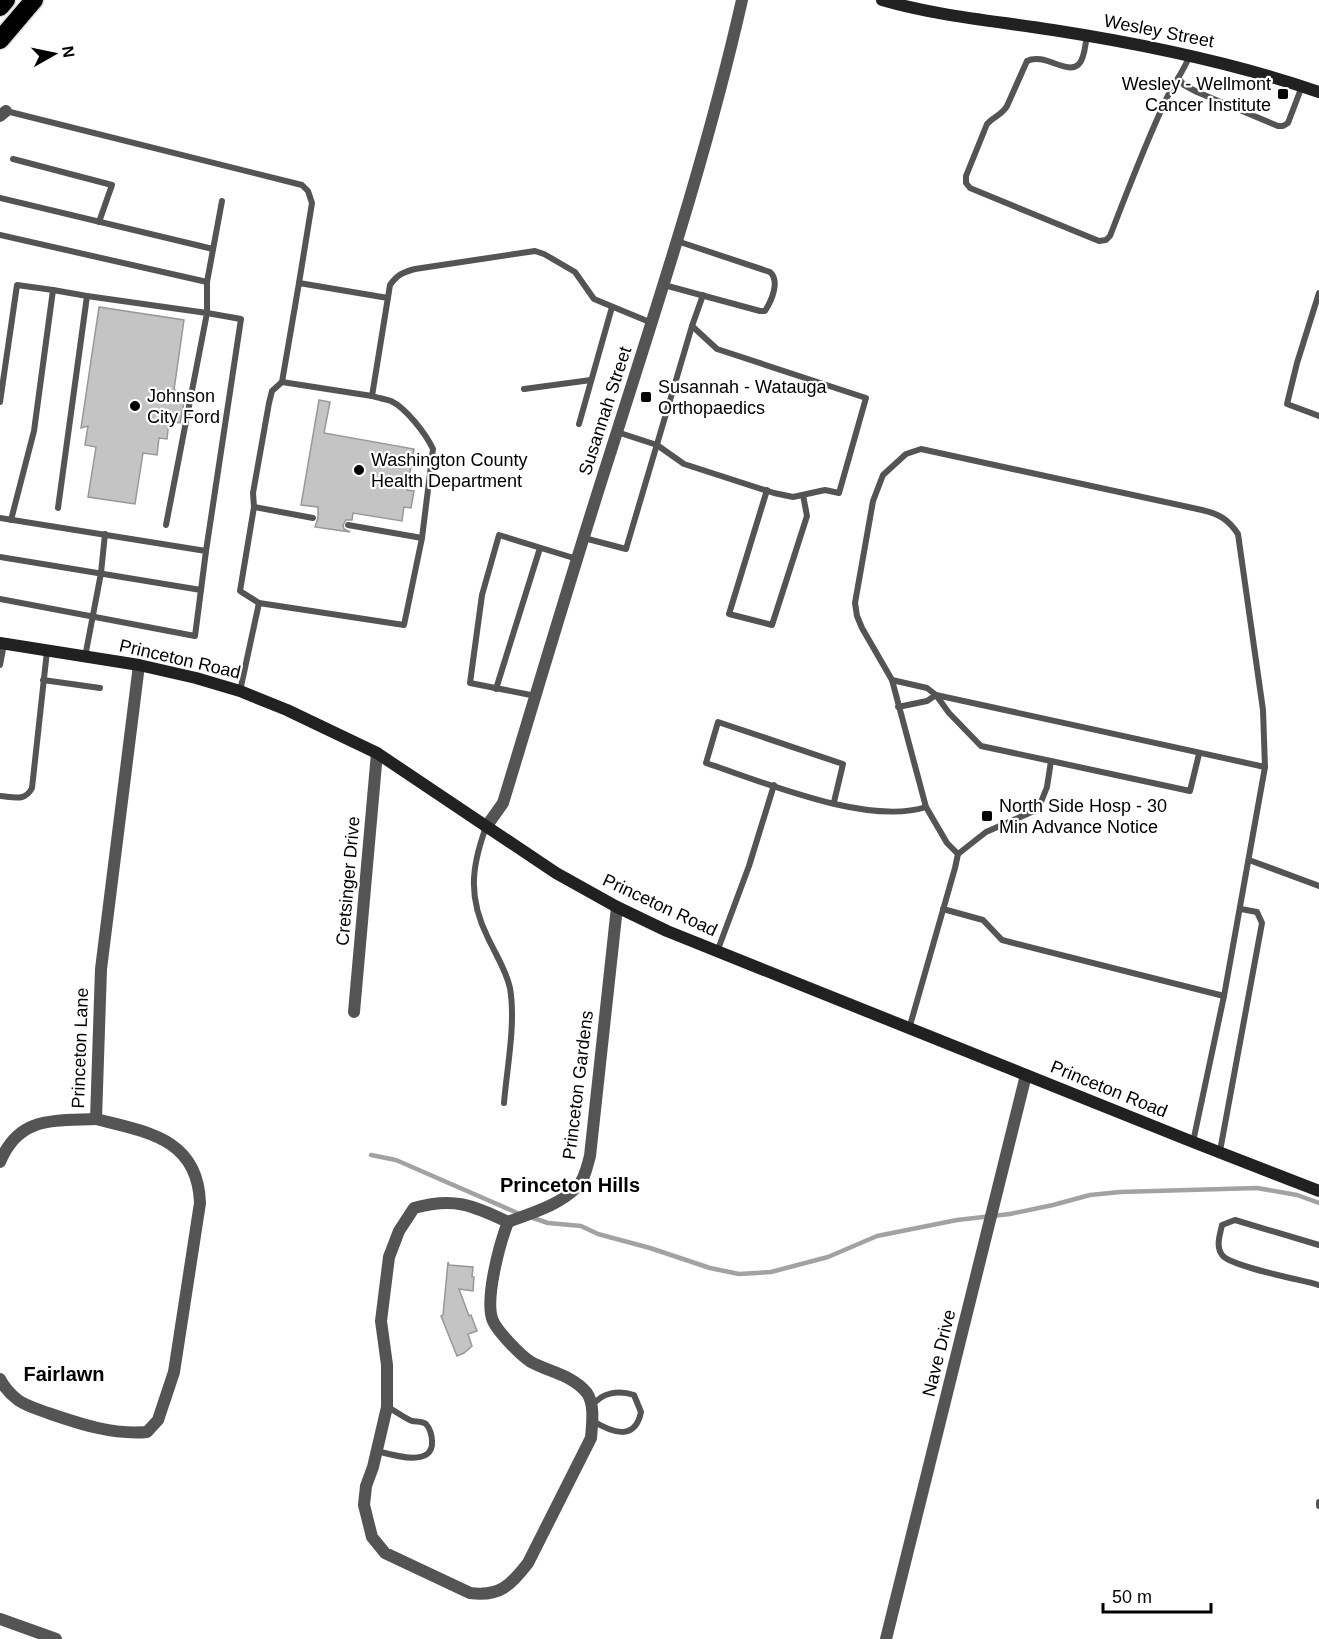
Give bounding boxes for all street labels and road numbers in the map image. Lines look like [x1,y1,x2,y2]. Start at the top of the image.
street label: Wesley Street [1102,11,1216,51]
street label: Susannah Street [575,344,635,478]
street label: Princeton Road [117,635,243,683]
street label: Cretsinger Drive [332,815,364,947]
street label: Princeton Road [600,870,720,940]
street label: Princeton Lane [68,987,92,1109]
street label: Princeton Gardens [559,1009,597,1161]
street label: Princeton Road [1048,1056,1170,1122]
street label: Nave Drive [919,1307,959,1399]

